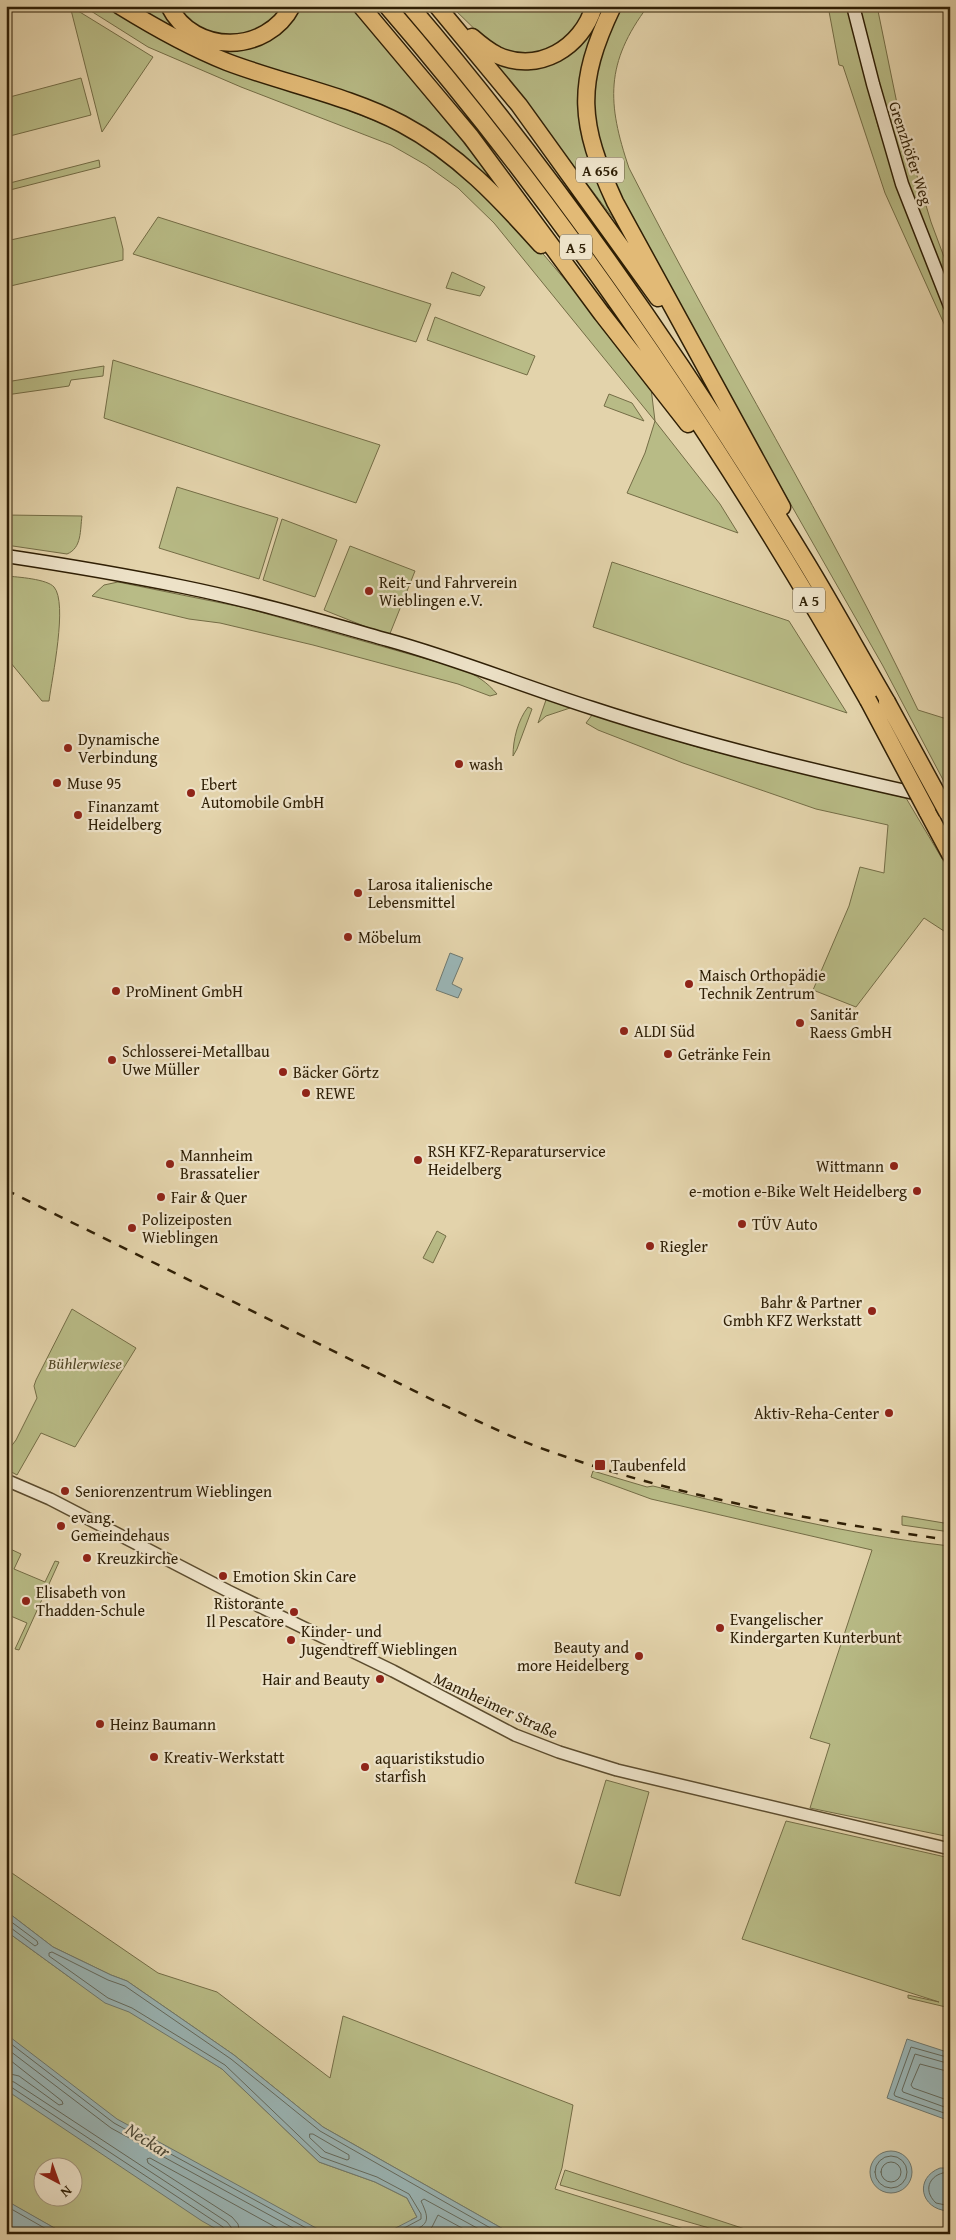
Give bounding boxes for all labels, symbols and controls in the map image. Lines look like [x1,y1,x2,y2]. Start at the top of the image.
street label: Grenzhöfer Weg [883,98,939,208]
road number: A 656 [576,158,624,182]
road number: A 5 [560,234,592,260]
place label: Reit- und Fahrverein Wieblingen e.V. [379,570,517,612]
marker: Reit- und Fahrverein Wieblingen e.V. [363,585,375,597]
road number: A 5 [793,588,825,612]
place label: Dynamische Verbindung [78,727,160,769]
marker: Dynamische Verbindung [62,742,74,754]
place label: wash [469,752,503,776]
marker: wash [453,758,465,770]
place label: Muse 95 [67,771,122,795]
place label: Ebert Automobile GmbH [201,772,324,814]
marker: Muse 95 [51,777,63,789]
marker: Ebert Automobile GmbH [185,787,197,799]
place label: Finanzamt Heidelberg [88,794,162,836]
marker: Finanzamt Heidelberg [72,809,84,821]
place label: Larosa italienische Lebensmittel [368,872,493,914]
marker: Larosa italienische Lebensmittel [352,887,364,899]
place label: Möbelum [358,925,421,949]
marker: Möbelum [342,931,354,943]
place label: Maisch Orthopädie Technik Zentrum [699,963,826,1005]
marker: Maisch Orthopädie Technik Zentrum [683,978,695,990]
place label: ProMinent GmbH [126,979,243,1003]
marker: ProMinent GmbH [110,985,122,997]
place label: Sanitär Raess GmbH [810,1002,892,1044]
marker: Sanitär Raess GmbH [794,1017,806,1029]
place label: ALDI Süd [634,1019,695,1043]
marker: ALDI Süd [618,1025,630,1037]
place label: Schlosserei-Metallbau Uwe Müller [122,1039,270,1081]
place label: Getränke Fein [678,1042,771,1066]
marker: Getränke Fein [662,1048,674,1060]
marker: Schlosserei-Metallbau Uwe Müller [106,1054,118,1066]
place label: Bäcker Görtz [293,1060,379,1084]
marker: Bäcker Görtz [277,1066,289,1078]
place label: REWE [316,1081,355,1105]
marker: REWE [300,1087,312,1099]
place label: RSH KFZ-Reparaturservice Heidelberg [428,1139,606,1181]
place label: Mannheim Brassatelier [180,1143,260,1185]
marker: RSH KFZ-Reparaturservice Heidelberg [412,1154,424,1166]
place label: Wittmann [816,1154,884,1178]
marker: Mannheim Brassatelier [164,1158,176,1170]
marker: Wittmann [888,1160,900,1172]
place label: e-motion e-Bike Welt Heidelberg [689,1179,907,1203]
place label: Fair & Quer [171,1185,248,1209]
marker: e-motion e-Bike Welt Heidelberg [911,1185,923,1197]
marker: Fair & Quer [155,1191,167,1203]
place label: Polizeiposten Wieblingen [142,1207,232,1249]
place label: TÜV Auto [752,1212,818,1236]
marker: TÜV Auto [736,1218,748,1230]
marker: Polizeiposten Wieblingen [126,1222,138,1234]
place label: Riegler [660,1234,708,1258]
marker: Riegler [644,1240,656,1252]
place label: Bahr & Partner Gmbh KFZ Werkstatt [723,1290,862,1332]
marker: Bahr & Partner Gmbh KFZ Werkstatt [866,1305,878,1317]
park label: Bühlerwiese [47,1351,122,1375]
place label: Aktiv-Reha-Center [754,1401,879,1425]
marker: Aktiv-Reha-Center [883,1407,895,1419]
place label: Taubenfeld [611,1453,686,1477]
marker: Taubenfeld [593,1458,607,1472]
place label: Seniorenzentrum Wieblingen [75,1479,272,1503]
marker: Seniorenzentrum Wieblingen [59,1485,71,1497]
place label: evang. Gemeindehaus [71,1505,170,1547]
marker: evang. Gemeindehaus [55,1520,67,1532]
place label: Kreuzkirche [97,1546,178,1570]
marker: Kreuzkirche [81,1552,93,1564]
place label: Emotion Skin Care [233,1564,356,1588]
marker: Emotion Skin Care [217,1570,229,1582]
place label: Elisabeth von Thadden-Schule [36,1580,145,1622]
place label: Ristorante Il Pescatore [206,1591,284,1633]
marker: Elisabeth von Thadden-Schule [20,1595,32,1607]
marker: Ristorante Il Pescatore [288,1606,300,1618]
place label: Evangelischer Kindergarten Kunterbunt [730,1607,902,1649]
place label: Kinder- und Jugendtreff Wieblingen [299,1619,457,1661]
marker: Evangelischer Kindergarten Kunterbunt [714,1622,726,1634]
marker: Kinder- und Jugendtreff Wieblingen [285,1634,297,1646]
place label: Beauty and more Heidelberg [517,1635,629,1677]
marker: Beauty and more Heidelberg [633,1650,645,1662]
street label: Mannheimer Straße [430,1666,562,1744]
place label: Hair and Beauty [262,1667,370,1691]
marker: Hair and Beauty [374,1673,386,1685]
place label: Heinz Baumann [110,1712,216,1736]
marker: Heinz Baumann [94,1718,106,1730]
place label: Kreativ-Werkstatt [164,1745,285,1769]
place label: aquaristikstudio starfish [375,1746,485,1788]
marker: Kreativ-Werkstatt [148,1751,160,1763]
marker: aquaristikstudio starfish [359,1761,371,1773]
water label: Neckar [120,2115,177,2165]
north arrow [32,2158,82,2208]
text: N [56,2181,77,2203]

